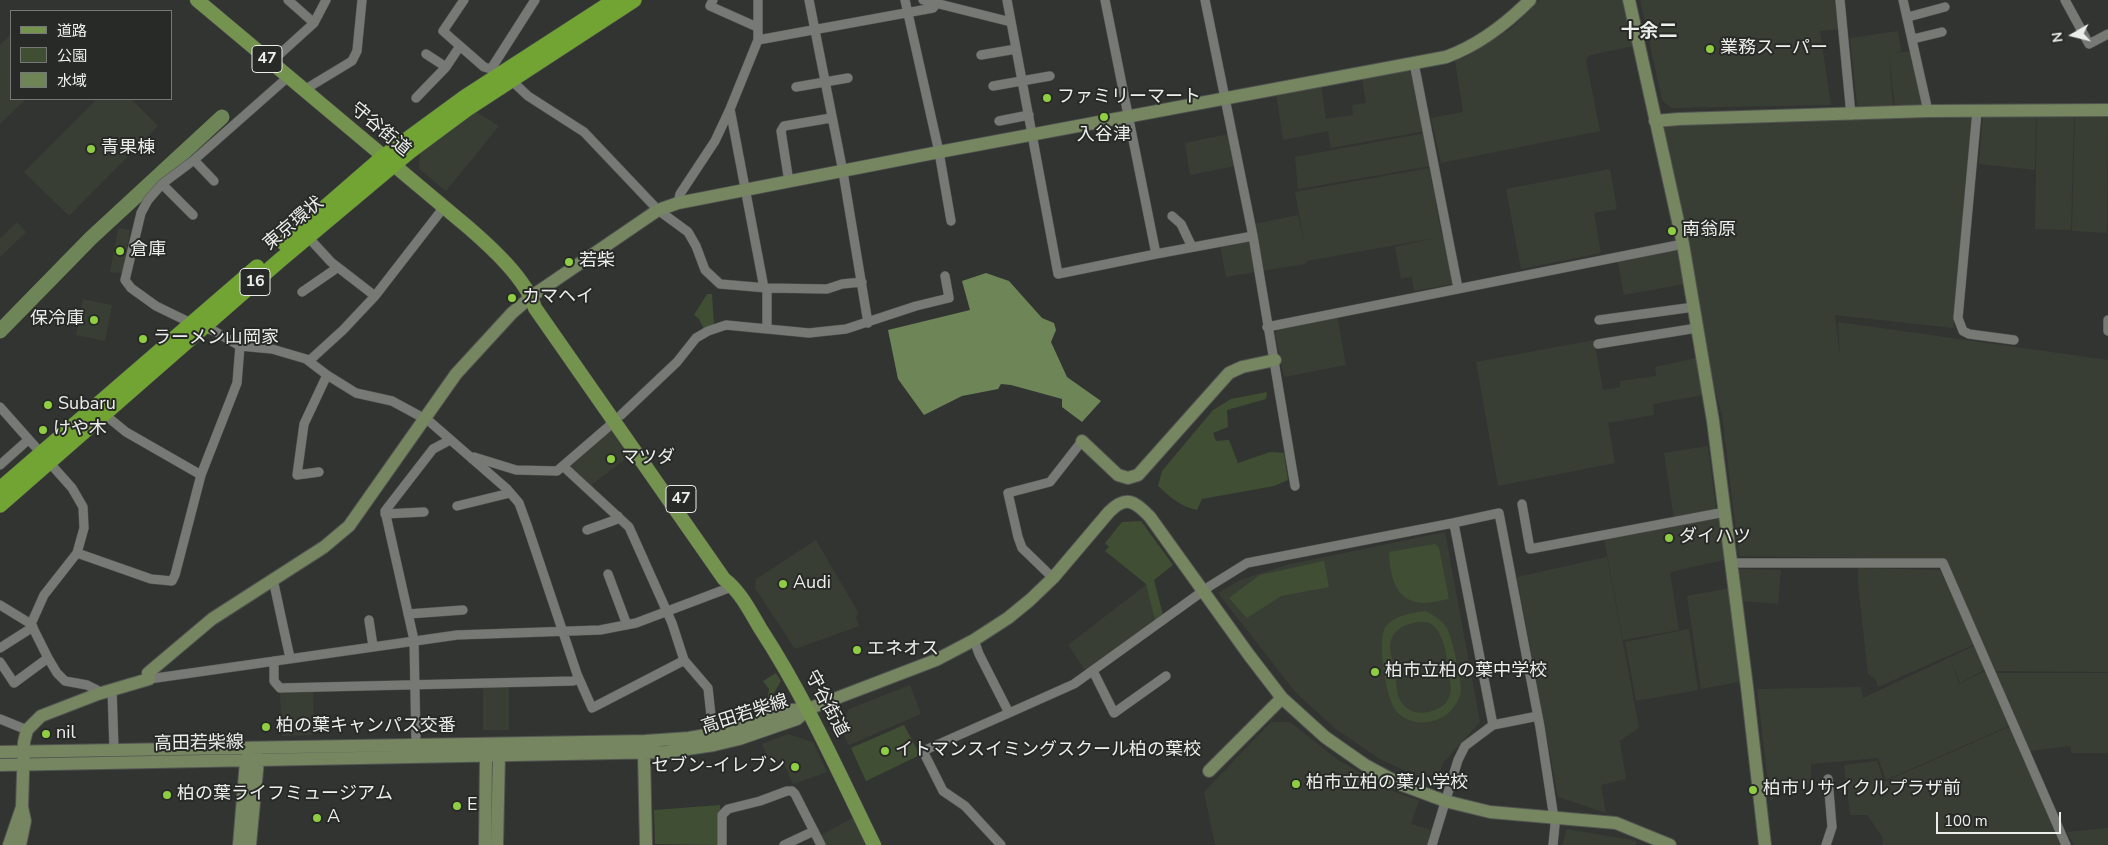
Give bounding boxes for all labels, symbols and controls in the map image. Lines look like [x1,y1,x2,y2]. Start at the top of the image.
legend [10,10,172,100]
north arrow [2048,10,2098,60]
text: 道路 [57,21,87,41]
district label: 十余二 [1621,21,1677,43]
text: N [2048,31,2068,44]
place label: 業務スーパー [1720,38,1828,60]
marker: 業務スーパー [1704,43,1716,55]
text: 公園 [57,46,87,66]
road number: 47 [252,46,282,72]
text: 水域 [57,71,87,91]
place label: ファミリーマート [1057,87,1201,109]
marker: ファミリーマート [1041,92,1053,104]
street label: 守谷街道 [345,99,415,161]
marker: 入谷津 [1098,111,1110,123]
place label: 入谷津 [1077,125,1131,147]
place label: 青果棟 [101,138,155,160]
marker: 青果棟 [85,143,97,155]
street label: 東京環状 [259,193,329,255]
place label: 南翁原 [1682,220,1736,242]
marker: 南翁原 [1666,225,1678,237]
place label: 倉庫 [130,240,166,262]
marker: 倉庫 [114,245,126,257]
place label: 若柴 [579,251,615,273]
marker: 若柴 [563,256,575,268]
road number: 16 [240,268,270,296]
place label: カマヘイ [522,287,594,309]
marker: カマヘイ [506,292,518,304]
place label: 保冷庫 [30,309,84,331]
marker: 保冷庫 [88,314,100,326]
place label: ラーメン山岡家 [153,328,279,350]
marker: ラーメン山岡家 [137,333,149,345]
place label: Subaru [58,394,116,416]
marker: Subaru [42,399,54,411]
place label: けや木 [53,419,107,441]
marker: けや木 [37,424,49,436]
place label: マツダ [621,448,675,470]
marker: マツダ [605,453,617,465]
road number: 47 [666,486,696,512]
place label: ダイハツ [1679,527,1751,549]
marker: ダイハツ [1663,532,1675,544]
place label: Audi [793,573,831,595]
marker: Audi [777,578,789,590]
place label: エネオス [867,639,939,661]
marker: エネオス [851,644,863,656]
place label: 柏市立柏の葉中学校 [1385,661,1547,683]
marker: 柏市立柏の葉中学校 [1369,666,1381,678]
street label: 守谷街道 [800,667,852,741]
street label: 高田若柴線 [699,691,791,739]
place label: 柏の葉キャンパス交番 [276,716,456,738]
marker: 柏の葉キャンパス交番 [260,721,272,733]
place label: nil [56,723,76,745]
marker: nil [40,728,52,740]
street label: 高田若柴線 [154,732,244,756]
place label: イトマンスイミングスクール柏の葉校 [895,740,1201,762]
marker: イトマンスイミングスクール柏の葉校 [879,745,891,757]
place label: セブン-イレブン [651,756,785,778]
marker: セブン-イレブン [789,761,801,773]
place label: 柏市立柏の葉小学校 [1306,773,1468,795]
marker: 柏市立柏の葉小学校 [1290,778,1302,790]
place label: 柏市リサイクルプラザ前 [1763,779,1961,801]
place label: 柏の葉ライフミュージアム [177,784,393,806]
marker: 柏市リサイクルプラザ前 [1747,784,1759,796]
marker: 柏の葉ライフミュージアム [161,789,173,801]
place label: E [467,795,477,817]
marker: E [451,800,463,812]
scale bar [1938,802,2063,834]
place label: A [327,807,340,829]
text: 100 m [1944,811,1988,831]
marker: A [311,812,323,824]

